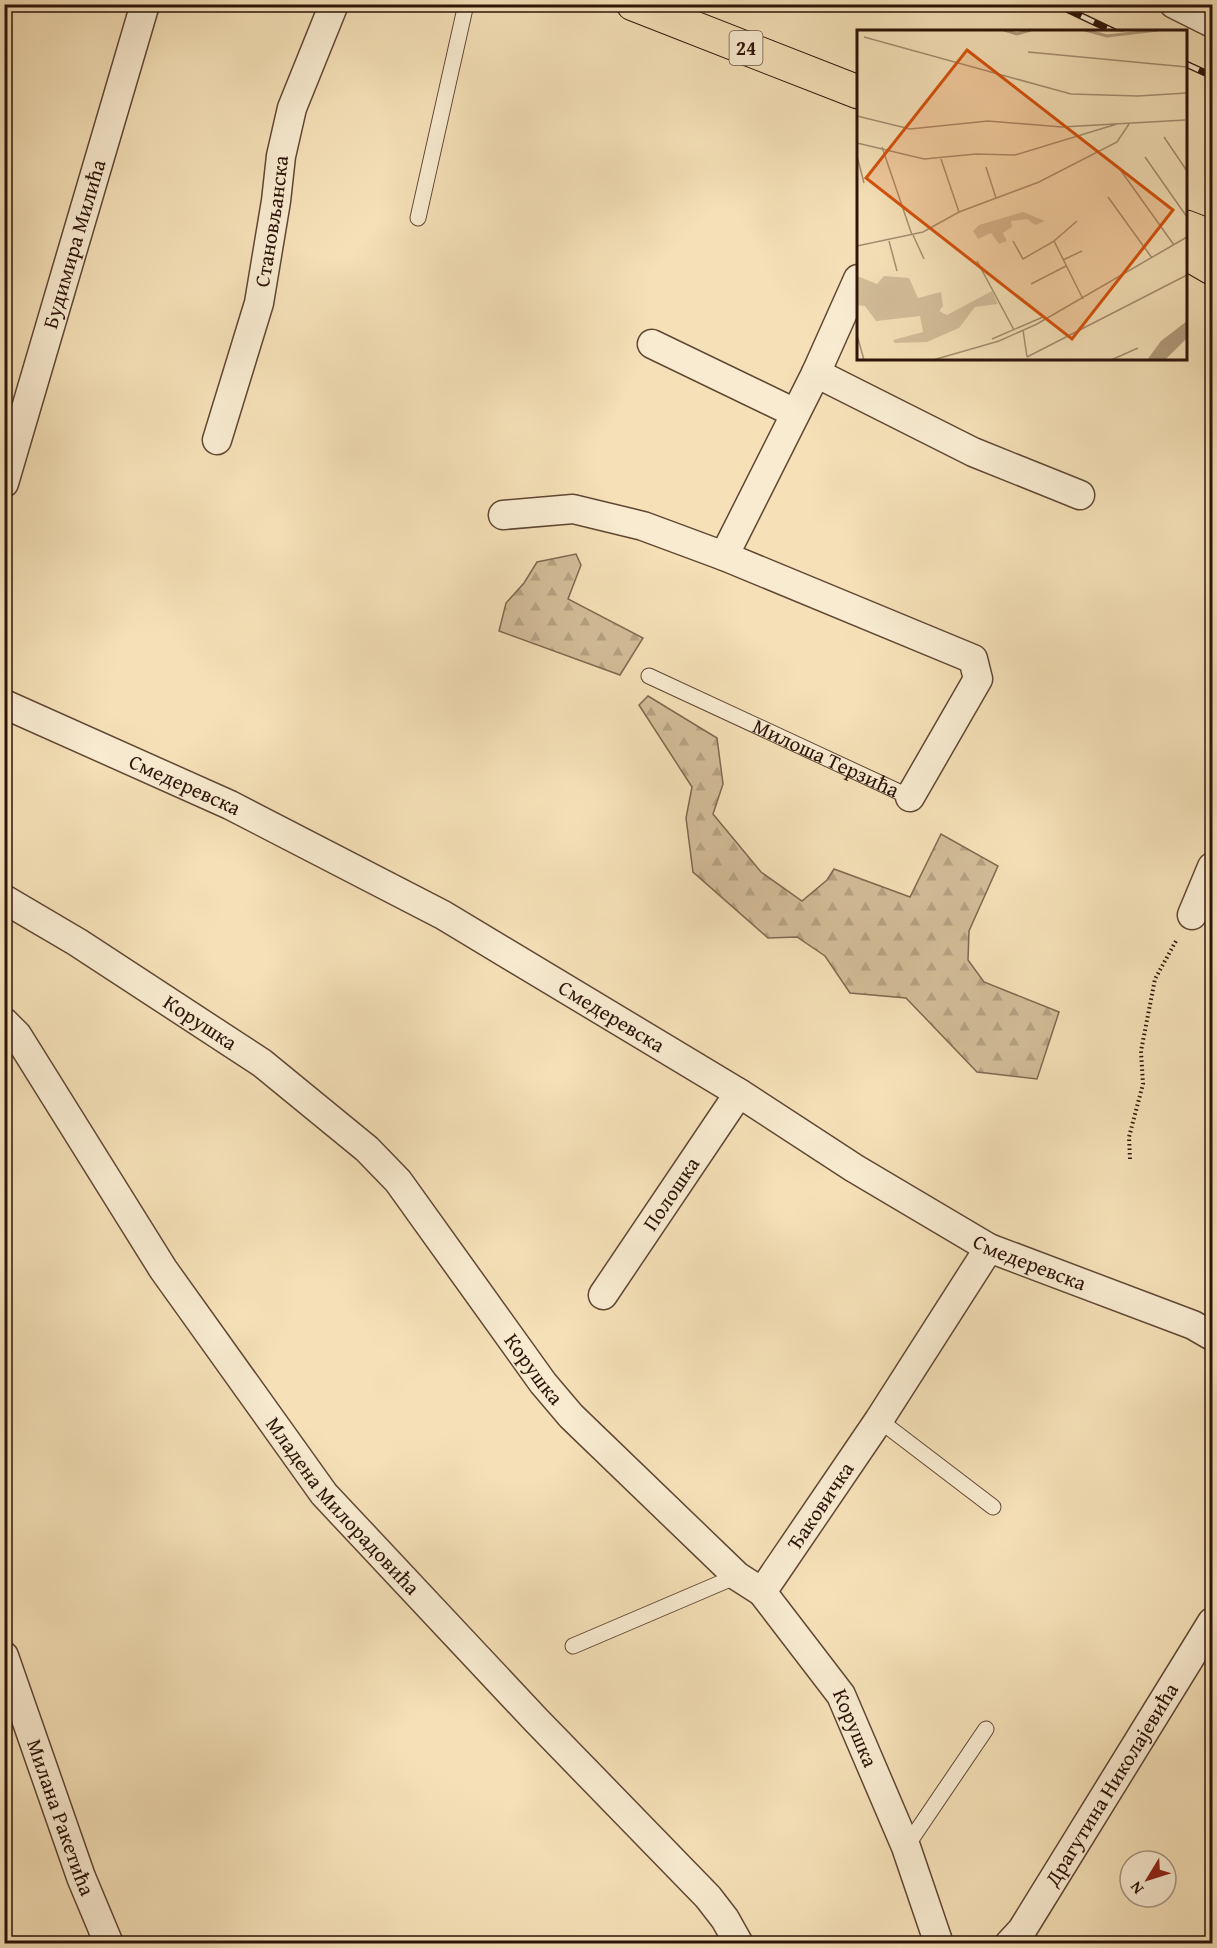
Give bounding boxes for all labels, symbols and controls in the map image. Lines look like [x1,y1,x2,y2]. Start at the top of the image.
inset map [857,30,1187,360]
road number: 24 [730,31,762,65]
street label: Становљанска [246,154,296,289]
street label: Будимира Милића [34,156,113,332]
street label: Милоша Терзића [748,710,904,805]
street label: Смедеревска [124,746,246,823]
street label: Смедеревска [553,972,671,1060]
street label: Корушка [157,987,244,1058]
street label: Полошка [635,1150,707,1237]
street label: Смедеревска [967,1226,1091,1298]
street label: Корушка [497,1327,571,1411]
street label: Младена Милорадовића [258,1410,427,1602]
street label: Ђаковичка [779,1455,861,1556]
street label: Драгутина Николајевића [1036,1677,1186,1893]
street label: Корушка [825,1684,886,1772]
street label: Милана Ракетића [19,1735,103,1900]
north arrow [1118,1849,1178,1909]
text: N [1123,1876,1149,1900]

